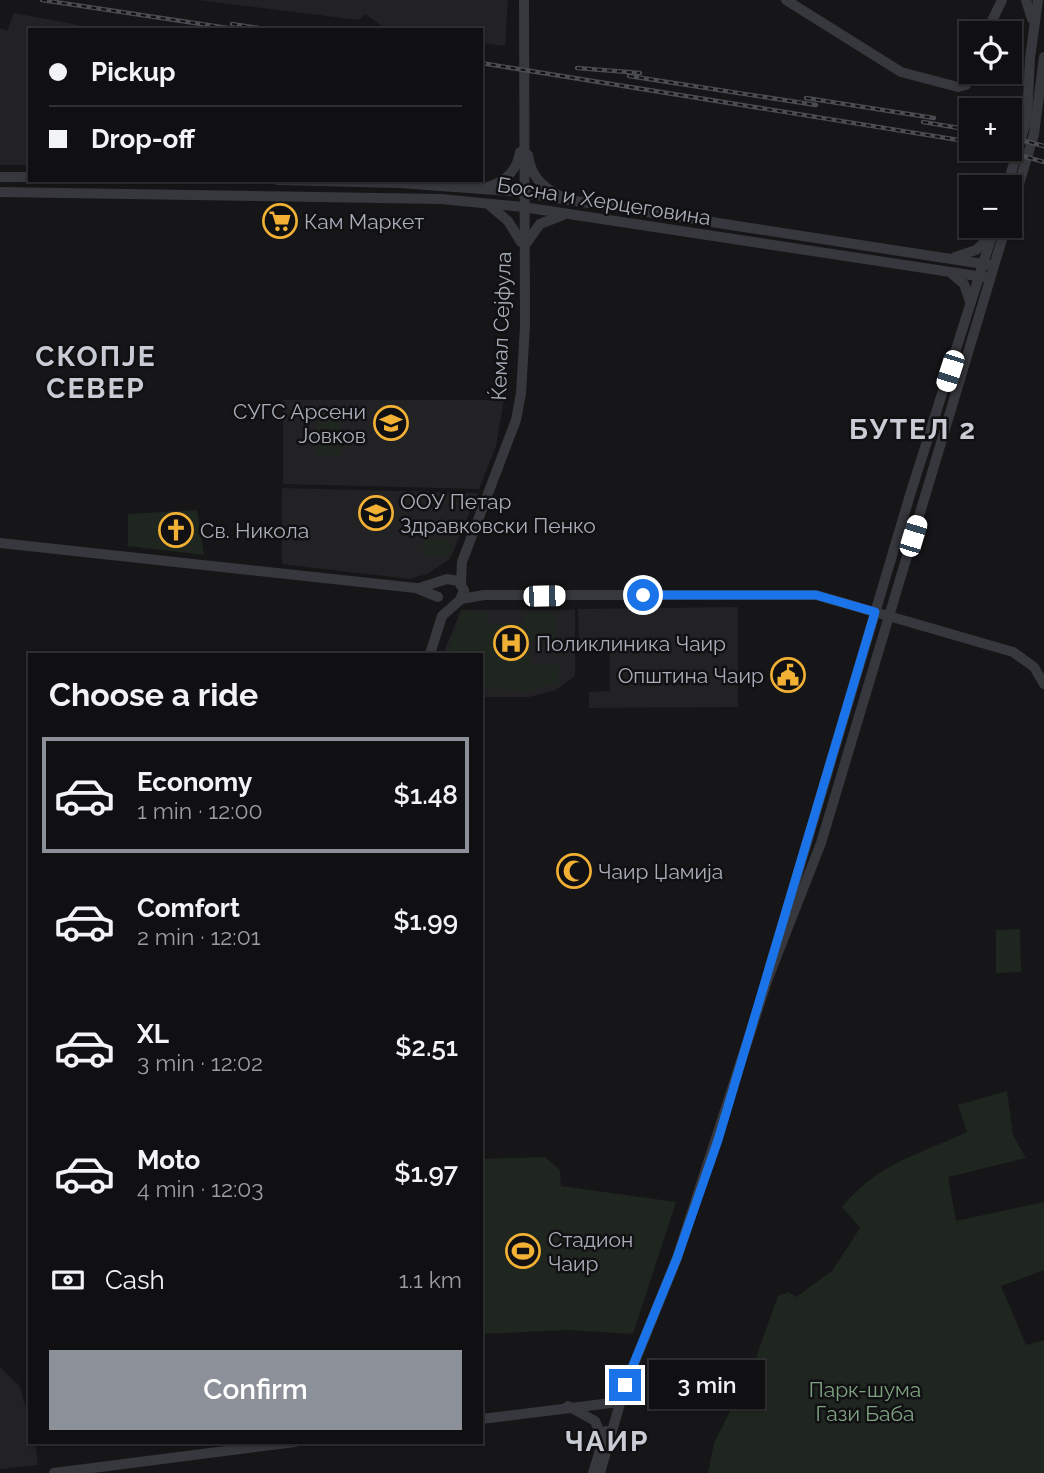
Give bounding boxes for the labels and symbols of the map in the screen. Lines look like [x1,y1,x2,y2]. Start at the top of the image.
street label: Босна и Херцеговина [495,172,713,230]
supermarket icon: Кам Маркет [261,202,299,240]
place label: Кам Маркет [304,209,424,234]
street label: Ќемал Сејфула [486,251,516,401]
district label: СКОПЈЕ СЕВЕР [35,340,157,405]
car [934,348,967,394]
place label: СУГС Арсени Јовков [233,399,366,448]
school or university icon: СУГС Арсени Јовков [372,404,410,442]
district label: БУТЕЛ 2 [849,413,977,446]
place label: ООУ Петар Здравковски Пенко [400,489,596,538]
school or university icon: ООУ Петар Здравковски Пенко [357,494,395,532]
church icon: Св. Никола [157,511,195,549]
car [897,513,930,559]
place label: Св. Никола [200,518,309,543]
route start [627,579,659,611]
car [523,585,566,607]
hospital icon: Поликлиника Чаир [492,624,530,662]
place label: Поликлиника Чаир [536,631,726,656]
public building icon: Општина Чаир [769,656,807,694]
place label: Општина Чаир [618,663,764,688]
mosque icon: Чаир Џамија [555,852,593,890]
place label: Чаир Џамија [598,859,723,884]
place label: Стадион Чаир [548,1227,633,1276]
sports icon: Стадион Чаир [504,1232,542,1270]
callout: 3 min [650,1360,765,1410]
route end [609,1369,641,1401]
park label: Парк-шума Гази Баба [809,1377,921,1426]
district label: ЧАИР [565,1425,649,1458]

